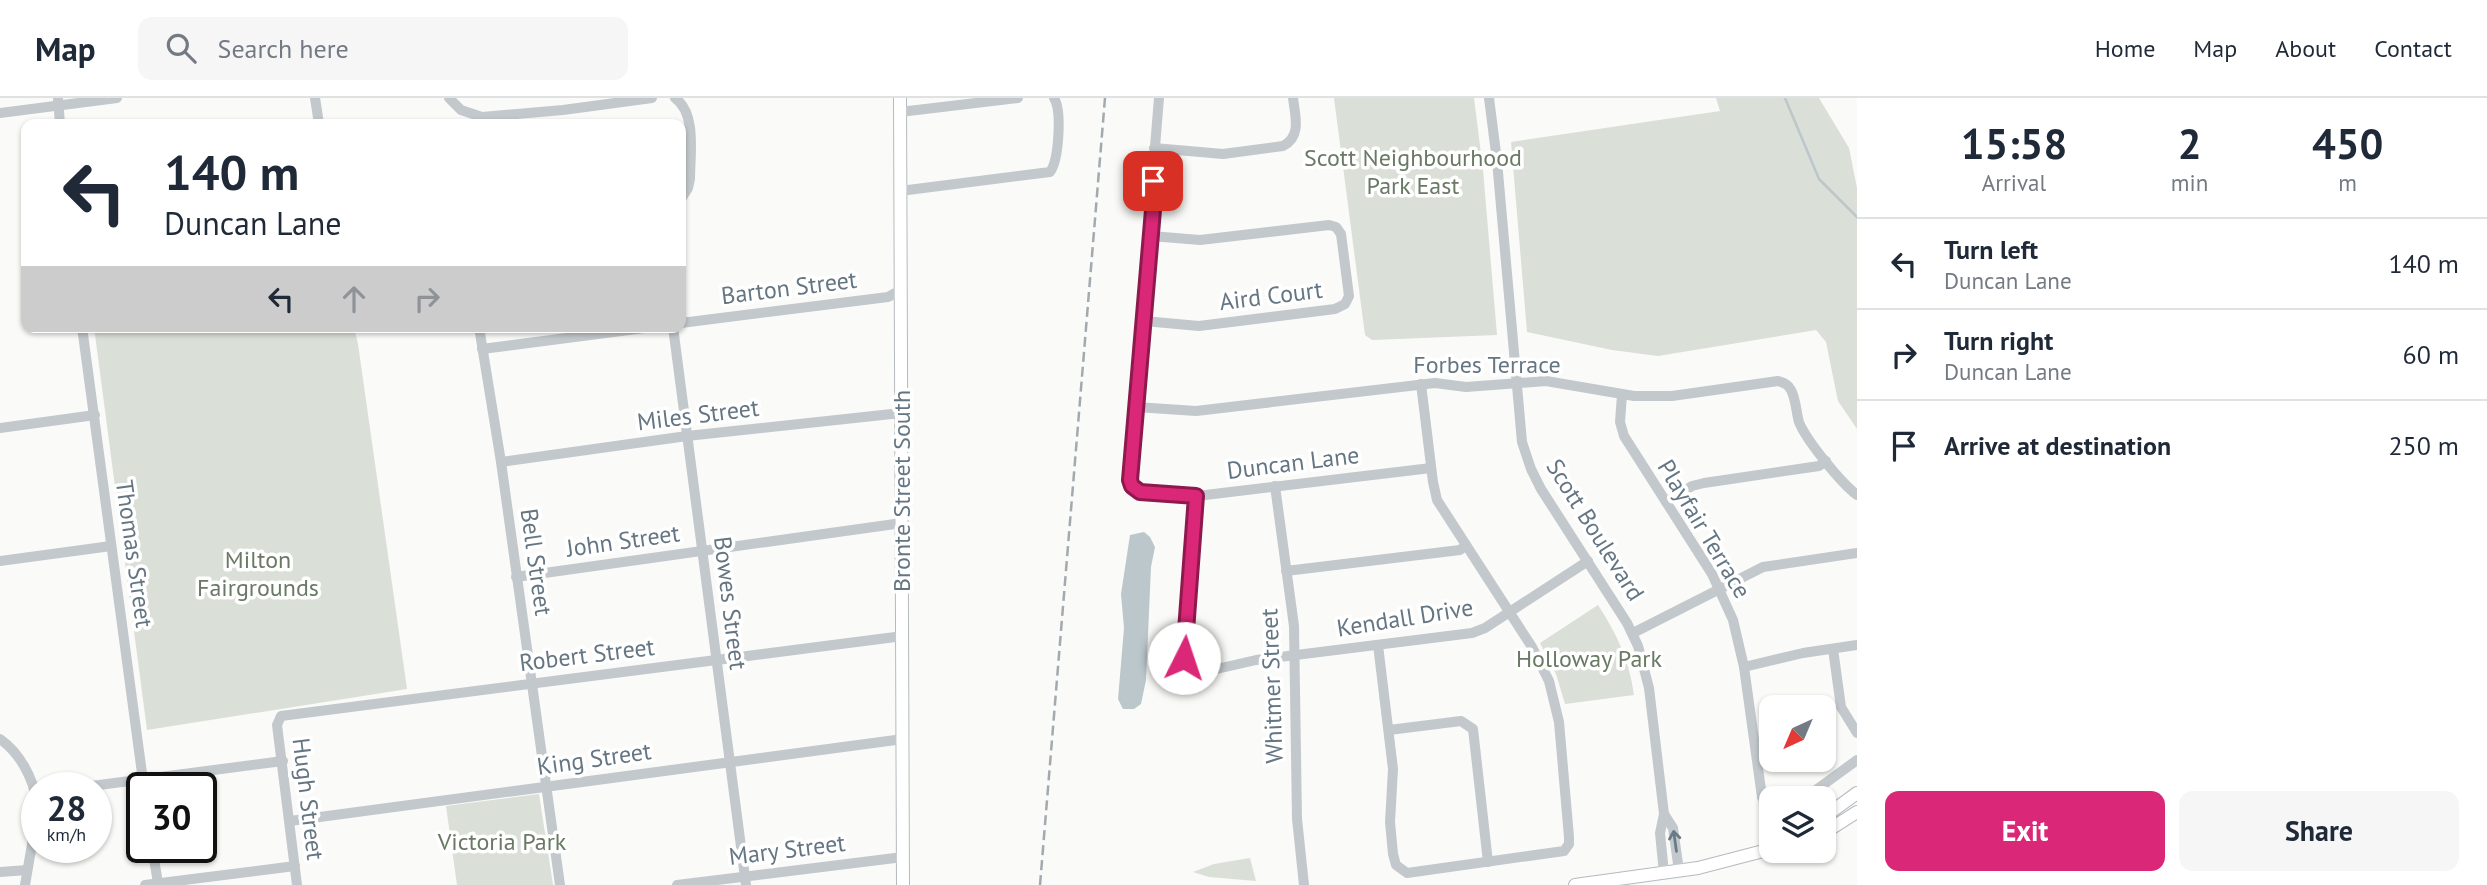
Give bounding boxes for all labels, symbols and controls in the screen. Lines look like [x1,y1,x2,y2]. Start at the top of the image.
search box [138,17,628,80]
text: Map [35,27,96,70]
icon: search [162,29,200,67]
text: Search here [218,32,349,65]
text: Home [2095,33,2155,64]
text: Map [2193,33,2237,64]
text: About [2275,33,2336,64]
text: Contact [2374,33,2452,64]
text: 15:58 [1961,116,2067,171]
text: 2 [2178,116,2201,171]
text: 450 [2312,116,2383,171]
text: 140 m [164,140,299,204]
park label: Scott Neighbourhood Park East [1304,142,1522,201]
icon: left [49,147,140,238]
pin [1123,151,1183,211]
icon: arrive [1134,162,1172,200]
text: Arrival [1982,168,2046,197]
text: min [2171,168,2208,197]
text: m [2338,168,2357,197]
text: Duncan Lane [164,202,342,244]
text: Turn left [1944,233,2038,266]
icon: left [1885,245,1923,283]
text: 140 m [2388,247,2459,280]
street label: Barton Street [719,264,859,311]
text: Duncan Lane [1944,266,2072,295]
street label: Aird Court [1218,274,1324,317]
icon: left [262,280,300,318]
icon: ahead [335,280,373,318]
icon: right [408,280,446,318]
text: Turn right [1944,324,2053,357]
icon: right [1885,336,1923,374]
text: 60 m [2403,338,2459,371]
street label: Forbes Terrace [1413,349,1561,380]
text: Duncan Lane [1944,357,2072,386]
street label: Bronte Street South [886,390,917,592]
street label: Miles Street [635,392,761,437]
icon: arrive [1885,427,1923,465]
text: Arrive at destination [1944,429,2171,462]
text: 250 m [2388,429,2459,462]
street label: Duncan Lane [1225,439,1361,486]
street label: Scott Boulevard [1539,453,1651,606]
street label: Playfair Terrace [1651,454,1758,604]
street label: Thomas Street [109,478,160,630]
street label: Bell Street [514,506,559,618]
street label: John Street [563,517,681,564]
street label: Bowes Street [707,535,754,671]
park label: Milton Fairgrounds [197,544,319,603]
street label: Kendall Drive [1334,591,1475,644]
street label: Whitmer Street [1253,608,1290,764]
position arrow [1147,621,1221,695]
street label: Robert Street [518,631,656,678]
park label: Holloway Park [1516,643,1663,674]
north arrow [1759,695,1836,772]
map controls [1759,695,1836,863]
street label: King Street [535,735,653,782]
street label: Hugh Street [286,736,331,862]
speed limit sign: 30 [126,772,217,863]
text: 28 [47,785,86,831]
button: layers [1759,786,1836,863]
button: Exit [1885,791,2165,871]
button: Share [2179,791,2459,871]
text: km/h [47,823,86,846]
park label: Victoria Park [437,826,567,857]
street label: Mary Street [727,827,847,872]
one-way arrow [1668,830,1681,853]

